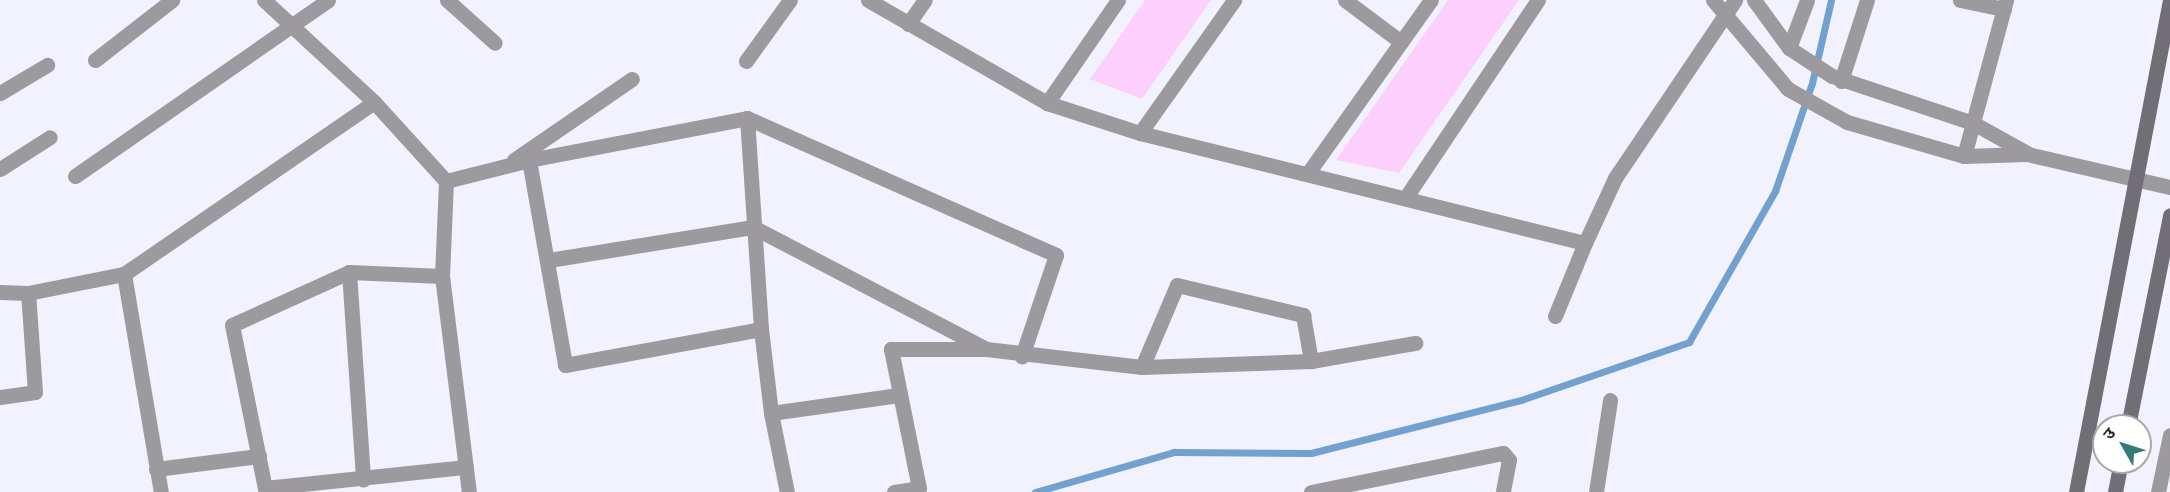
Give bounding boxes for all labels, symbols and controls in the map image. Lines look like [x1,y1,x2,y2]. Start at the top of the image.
north arrow [2092,414,2152,474]
text: उ [2100,425,2119,443]

